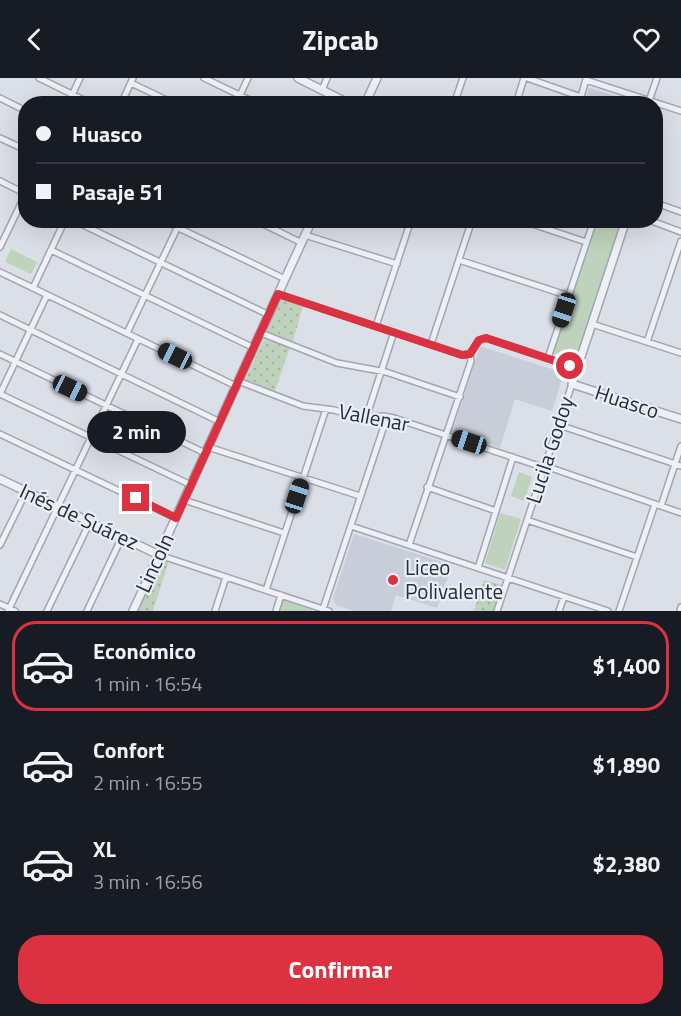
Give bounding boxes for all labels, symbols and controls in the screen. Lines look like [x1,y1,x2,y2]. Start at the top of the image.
text: Zipcab [302,19,379,60]
icon: back [18,23,51,56]
icon: heart [630,23,663,56]
text: Huasco [72,117,142,151]
text: Pasaje 51 [72,175,164,209]
car [550,290,578,330]
car [155,340,195,372]
route start [556,352,583,379]
car [50,372,90,404]
street label: Huasco [591,376,664,426]
street label: Lucila Godoy [517,392,581,507]
street label: Vallenar [336,394,412,440]
callout: 2 min [86,411,186,453]
text: 2 min [112,416,161,447]
car [449,428,489,456]
street label: Inés de Suárez [15,475,144,558]
car [283,476,311,516]
route end [122,484,149,511]
street label: Lincoln [126,528,182,598]
place label: Liceo Polivalente [405,551,503,607]
marker: Liceo Polivalente [386,573,400,587]
text: Económico [93,634,196,668]
icon: car [21,639,75,693]
text: $1,400 [593,649,660,683]
text: 1 min · 16:54 [93,668,203,699]
text: Confort [93,733,164,767]
icon: car [21,738,75,792]
text: $1,890 [593,748,660,782]
text: 2 min · 16:55 [93,767,203,798]
text: XL [93,832,116,866]
icon: car [21,837,75,891]
text: $2,380 [593,847,660,881]
text: 3 min · 16:56 [93,866,203,897]
button: Confirmar [18,935,663,1004]

